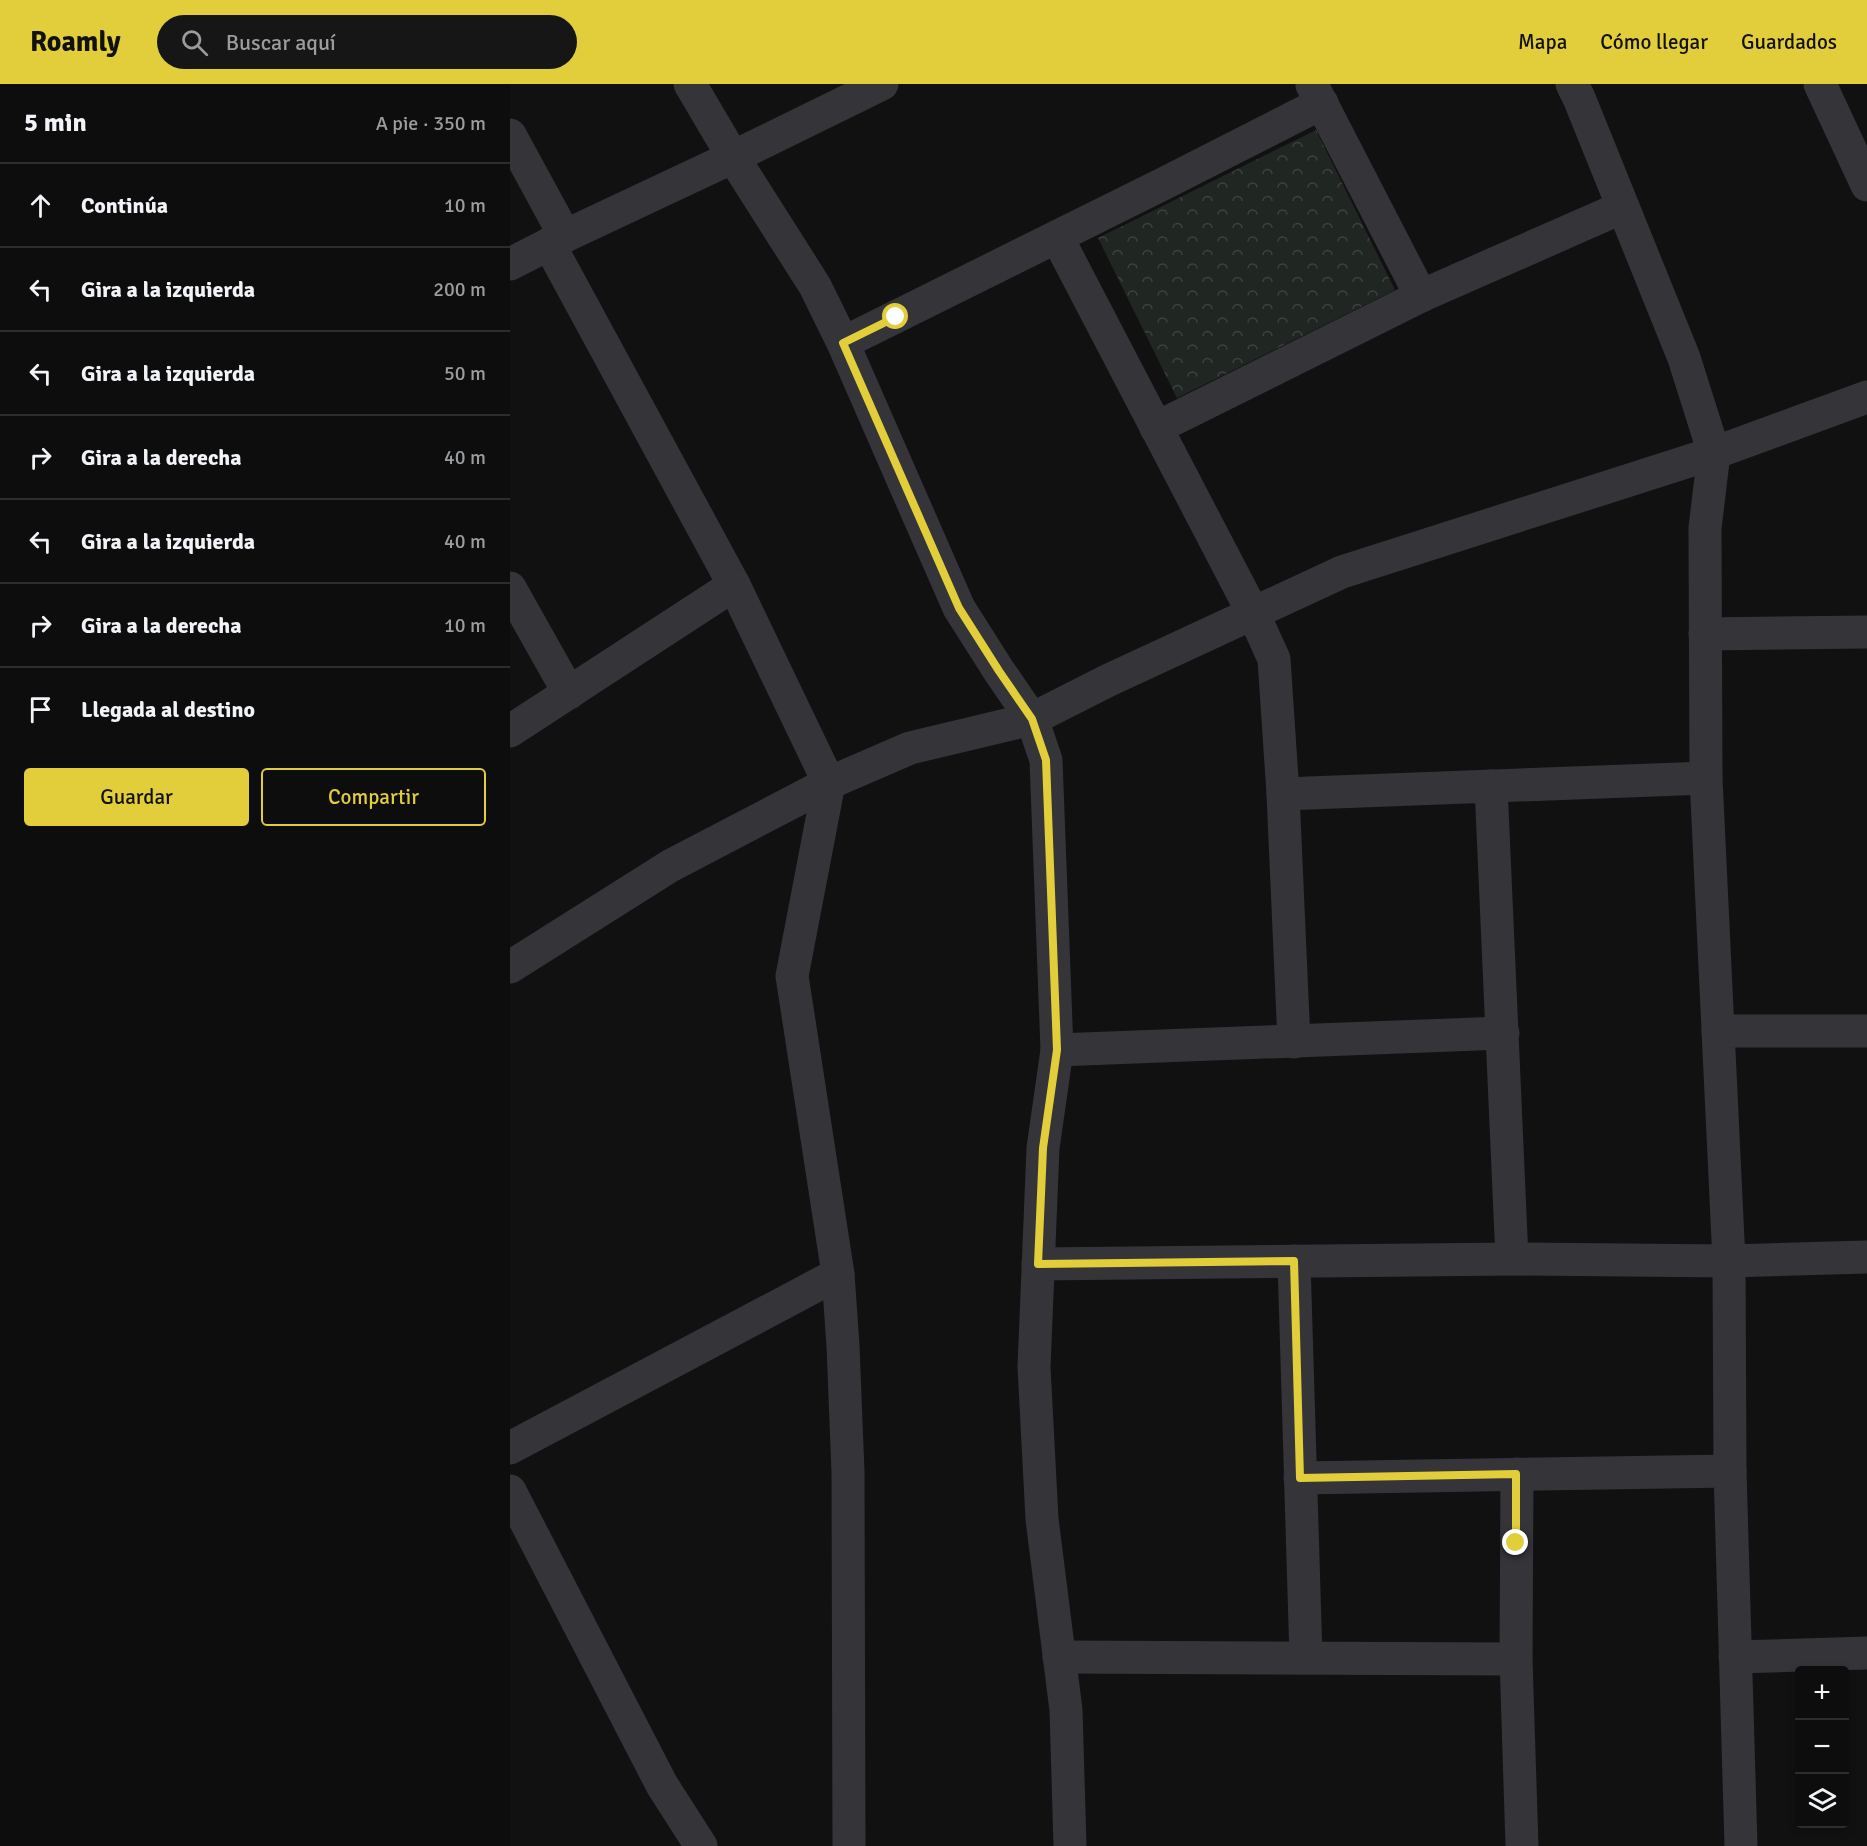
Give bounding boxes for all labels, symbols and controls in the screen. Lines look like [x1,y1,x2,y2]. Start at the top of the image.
search box [157,15,577,69]
text: Roamly [30,25,121,59]
icon: search [178,26,211,59]
text: Buscar aquí [226,29,336,56]
text: Mapa [1518,29,1567,55]
text: Cómo llegar [1600,29,1708,55]
text: Guardados [1741,29,1837,55]
text: 5 min [24,107,87,139]
text: A pie · 350 m [376,111,486,136]
icon: ahead [24,189,57,222]
text: Continúa [81,192,168,219]
text: 10 m [444,193,486,218]
icon: left [24,273,57,306]
text: Gira a la izquierda [81,276,255,303]
text: 200 m [433,277,486,302]
route start [882,303,908,329]
icon: left [24,357,57,390]
text: Gira a la izquierda [81,360,255,387]
text: 50 m [444,361,486,386]
icon: right [24,441,57,474]
text: Gira a la derecha [81,444,242,471]
text: 40 m [444,445,486,470]
icon: left [24,525,57,558]
text: Gira a la izquierda [81,528,255,555]
text: 40 m [444,529,486,554]
icon: right [24,609,57,642]
text: Gira a la derecha [81,612,242,639]
text: 10 m [444,613,486,638]
icon: arrive [24,693,57,726]
text: Llegada al destino [81,696,255,723]
button: Guardar [24,768,249,826]
button: Compartir [261,768,486,826]
route end [1502,1529,1528,1555]
map controls [1795,1666,1849,1828]
button: + [1795,1666,1849,1720]
button: − [1795,1720,1849,1774]
button: layers [1795,1774,1849,1828]

